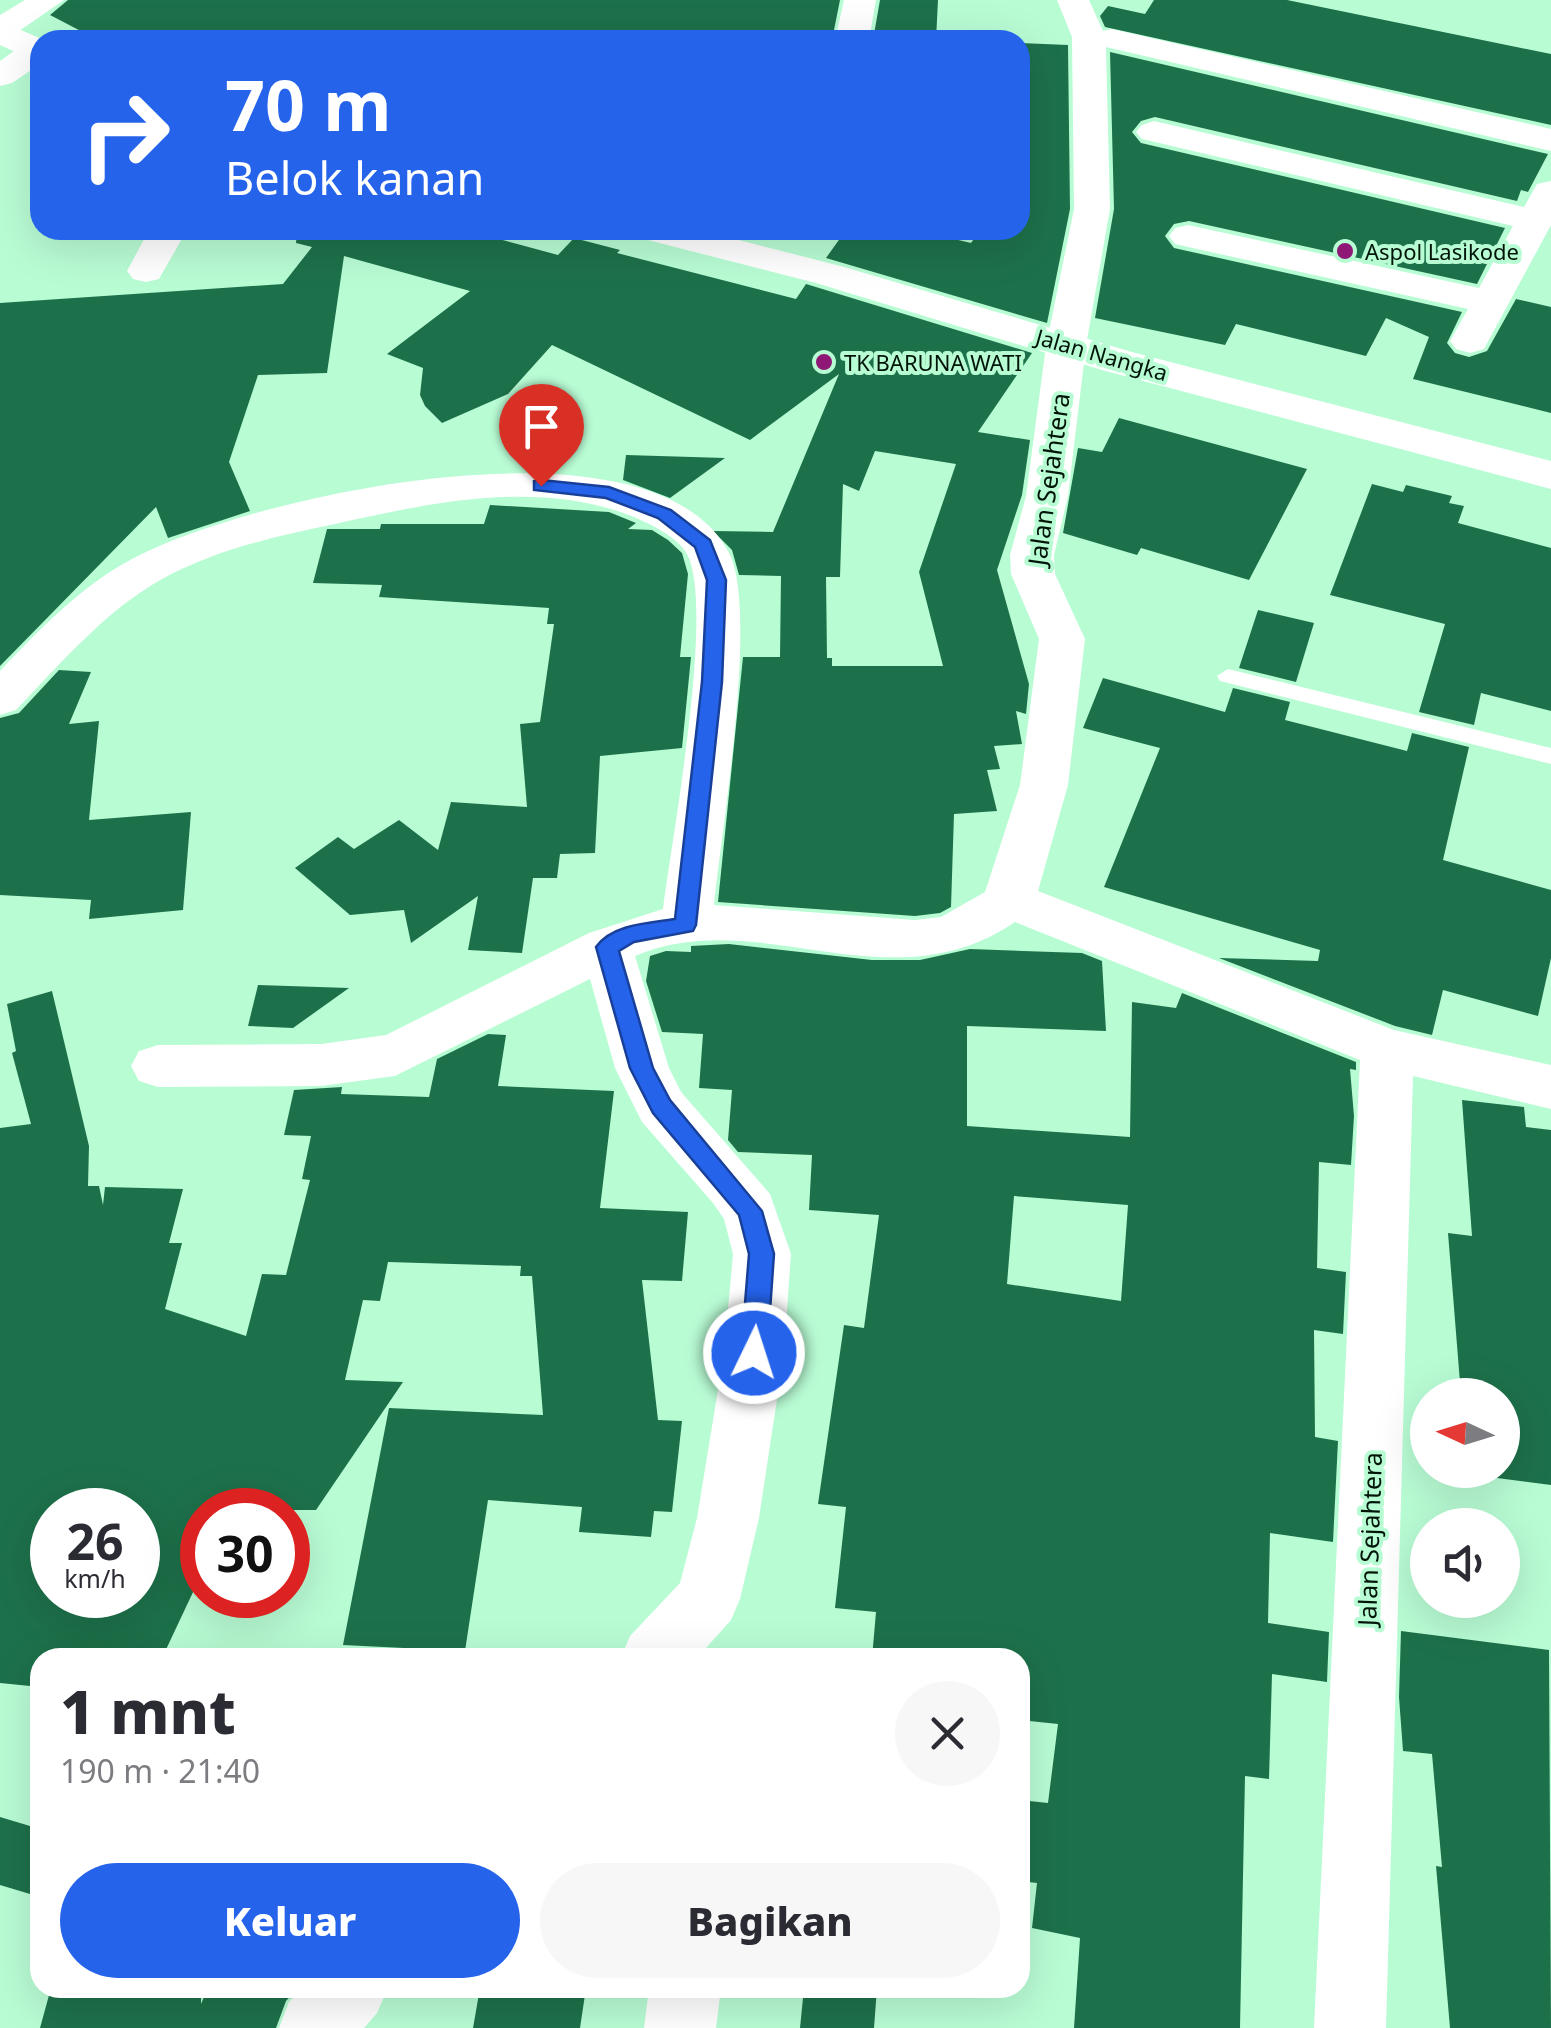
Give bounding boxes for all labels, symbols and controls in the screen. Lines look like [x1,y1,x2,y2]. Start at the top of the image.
text: 70 m [225,56,392,152]
icon: right [60,70,190,200]
text: Belok kanan [225,147,484,208]
place label: Aspol Lasikode [1365,236,1519,266]
marker: Aspol Lasikode [1334,240,1356,262]
street label: Jalan Nangka [1031,320,1171,387]
place label: TK BARUNA WATI [844,347,1022,377]
marker: TK BARUNA WATI [813,351,835,373]
pin [499,384,584,487]
street label: Jalan Sejahtera [1019,390,1077,570]
icon: arrive [514,399,569,454]
position arrow [702,1301,806,1405]
north arrow [1410,1378,1520,1488]
map controls [1410,1378,1520,1618]
street label: Jalan Sejahtera [1349,1451,1389,1629]
speed limit sign: 30 [180,1488,310,1618]
text: 26 [66,1507,124,1575]
button: sound [1410,1508,1520,1618]
text: km/h [64,1561,126,1595]
text: 1 mnt [60,1670,236,1752]
button: close [895,1681,1000,1786]
text: 190 m · 21:40 [60,1749,260,1792]
button: Keluar [60,1863,520,1978]
button: Bagikan [540,1863,1000,1978]

